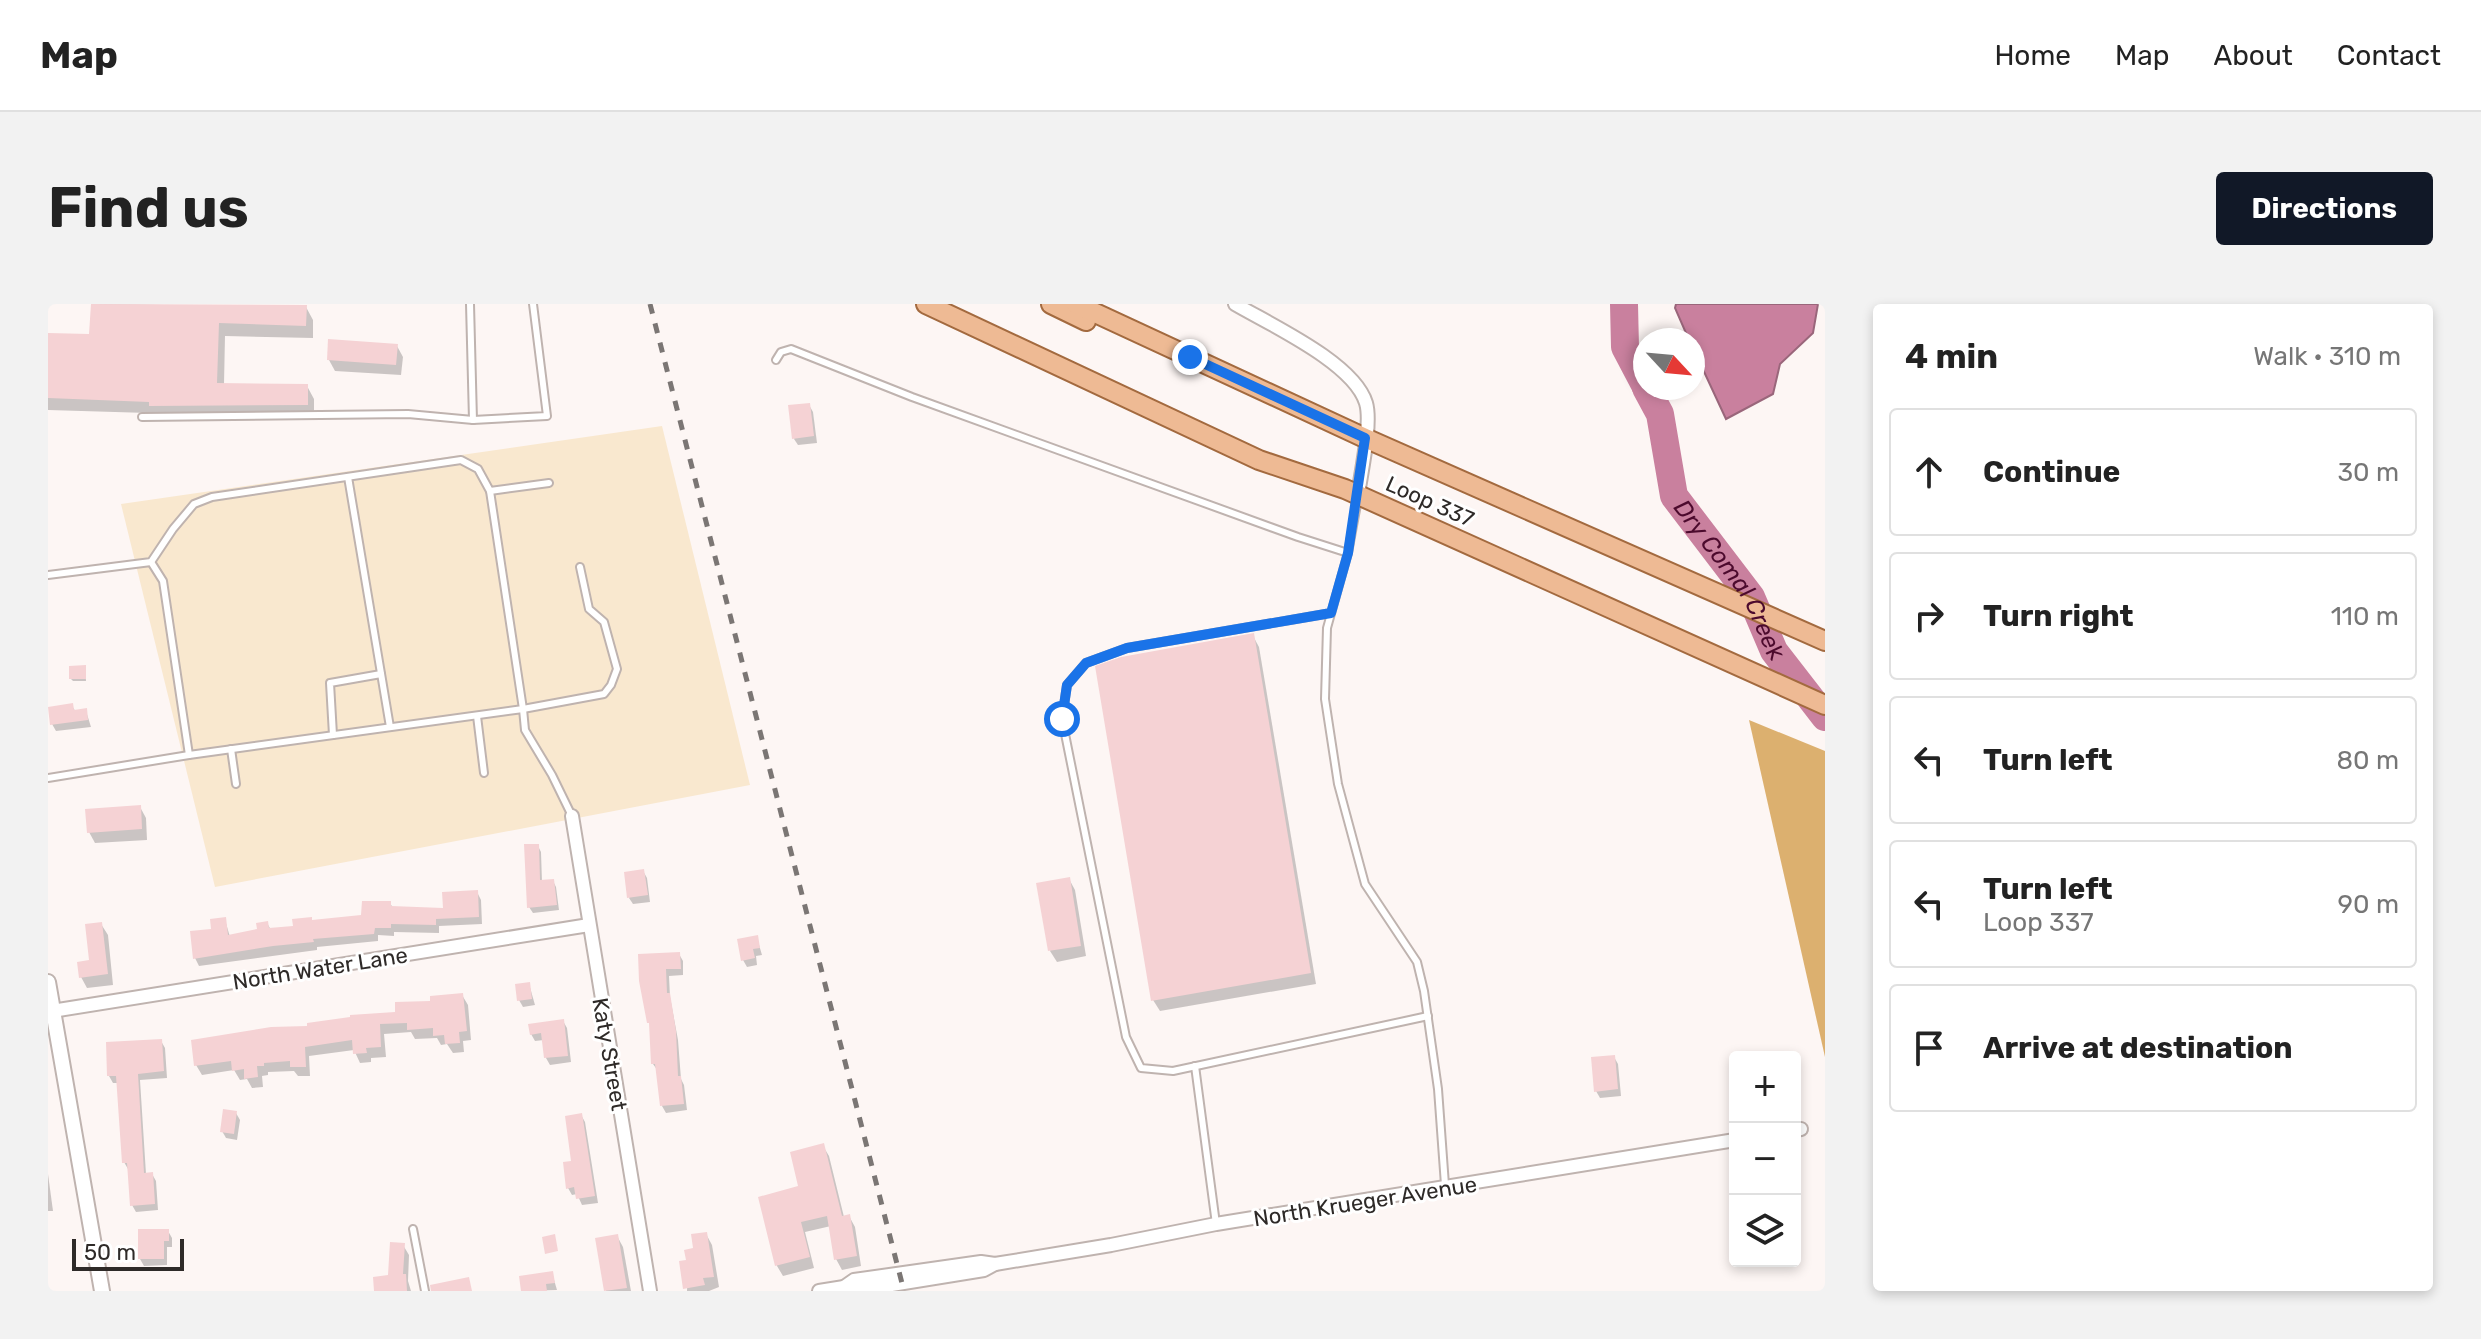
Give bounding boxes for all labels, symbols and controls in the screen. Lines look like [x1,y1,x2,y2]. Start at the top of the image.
text: Map [40,32,118,78]
text: Home [1994,39,2071,72]
text: Map [2115,39,2169,72]
text: About [2213,39,2293,72]
text: Contact [2337,39,2441,72]
button: Directions [2216,172,2433,245]
text: Find us [48,175,249,241]
north arrow [1633,328,1705,400]
text: 4 min [1905,336,1998,377]
route end [1172,339,1208,375]
text: Walk · 310 m [2253,341,2401,372]
icon: ahead [1907,450,1951,494]
text: Continue [1983,454,2120,490]
text: 30 m [2337,457,2399,488]
street label: Loop 337 [1382,470,1478,533]
water label: Dry Comal Creek [1668,494,1791,667]
icon: right [1907,594,1951,638]
text: Turn right [1983,598,2134,634]
text: 110 m [2331,601,2399,632]
route start [1044,701,1080,737]
icon: left [1907,738,1951,782]
text: Turn left [1983,742,2113,778]
text: 80 m [2336,745,2399,776]
text: Turn left [1983,871,2113,907]
icon: left [1907,882,1951,926]
text: 90 m [2338,889,2399,920]
text: Loop 337 [1983,907,2094,938]
street label: North Water Lane [231,941,410,996]
street label: Katy Street [586,995,633,1113]
icon: arrive [1907,1026,1951,1070]
text: Arrive at destination [1983,1030,2293,1066]
map controls [1729,1051,1801,1267]
button: + [1729,1051,1801,1123]
button: − [1729,1123,1801,1195]
street label: North Krueger Avenue [1251,1170,1479,1233]
button: layers [1729,1195,1801,1267]
scale bar [72,1235,184,1271]
text: 50 m [84,1239,136,1266]

